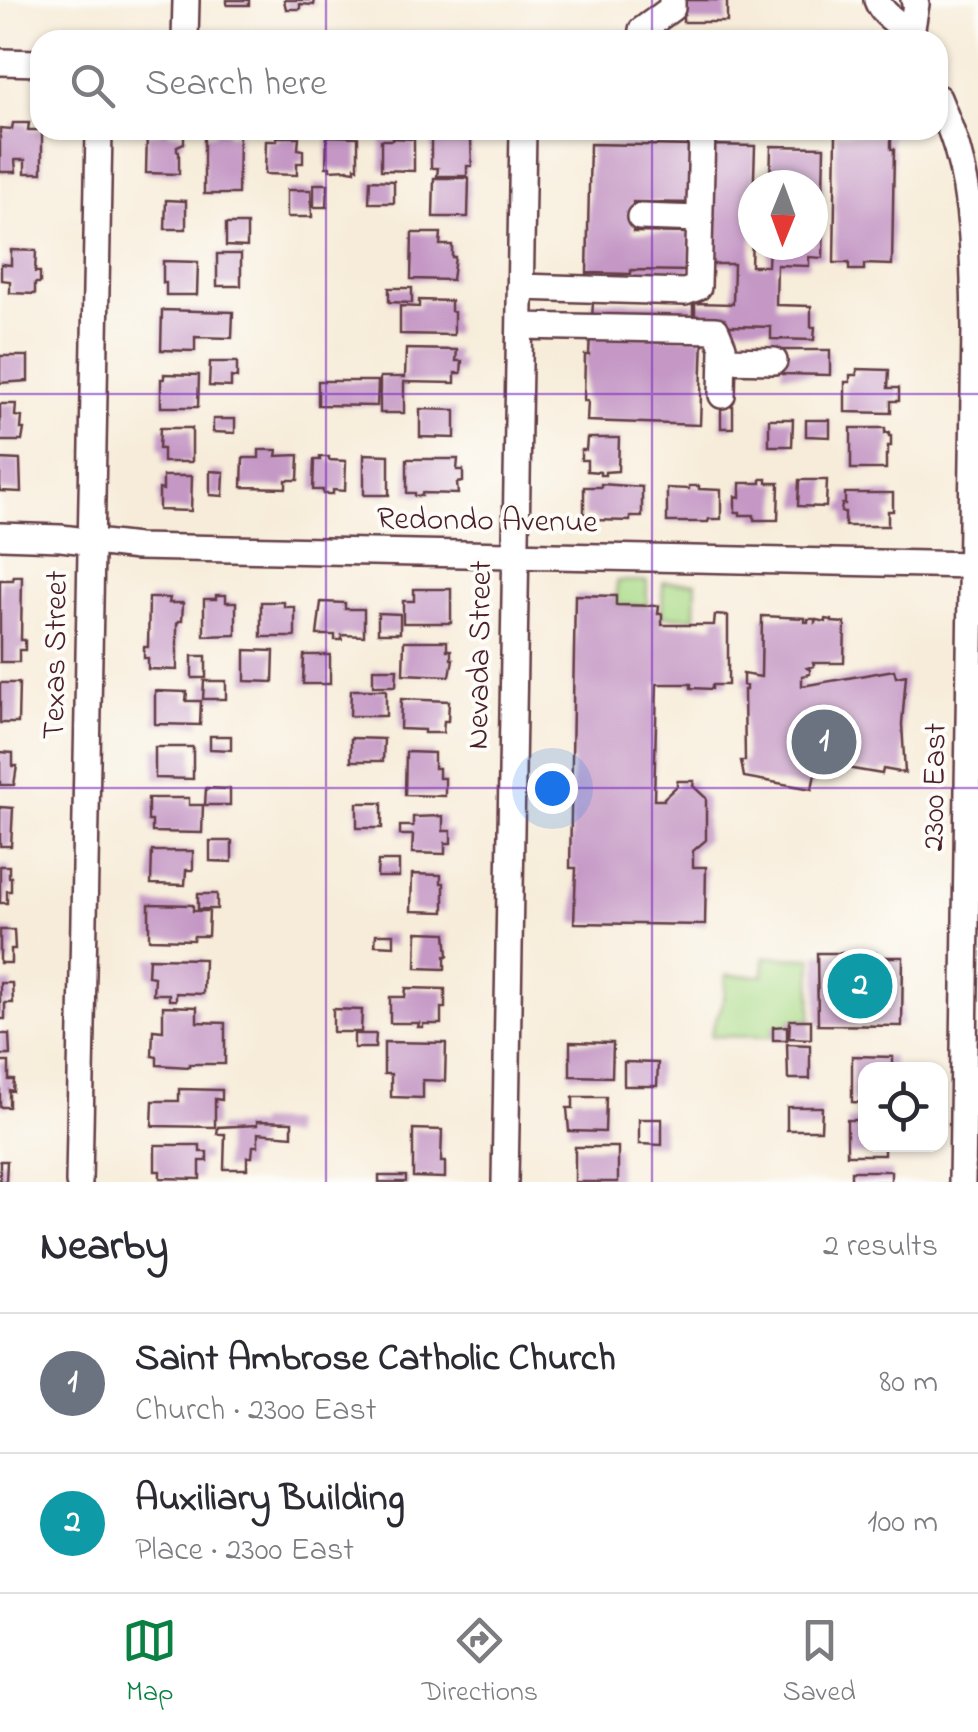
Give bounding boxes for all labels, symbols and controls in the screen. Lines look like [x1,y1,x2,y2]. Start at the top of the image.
search box [30,30,948,140]
text: Search here [145,57,327,113]
icon: search [65,58,120,113]
north arrow [738,170,828,260]
street label: Redondo Avenue [376,497,598,547]
street label: Nevada Street [456,560,506,750]
street label: Texas Street [32,570,82,740]
pin: 1 [792,704,856,780]
street label: 2300 East [911,722,961,852]
your location [527,763,578,814]
pin: 2 [828,948,892,1024]
map controls [858,1062,948,1152]
button: locate [858,1062,948,1152]
text: Nearby [40,1217,168,1278]
text: 2 results [823,1224,938,1271]
text: Saint Ambrose Catholic Church [135,1332,616,1388]
text: 1 [67,1360,78,1407]
text: 80 m [879,1360,938,1407]
text: Church · 2300 East [135,1388,377,1435]
text: Auxiliary Building [135,1472,405,1528]
text: 2 [65,1500,80,1547]
text: 100 m [867,1500,938,1547]
text: Place · 2300 East [135,1528,354,1575]
tab: Map [122,1613,177,1714]
tab: Directions [422,1613,538,1714]
tab: Saved [783,1613,856,1714]

